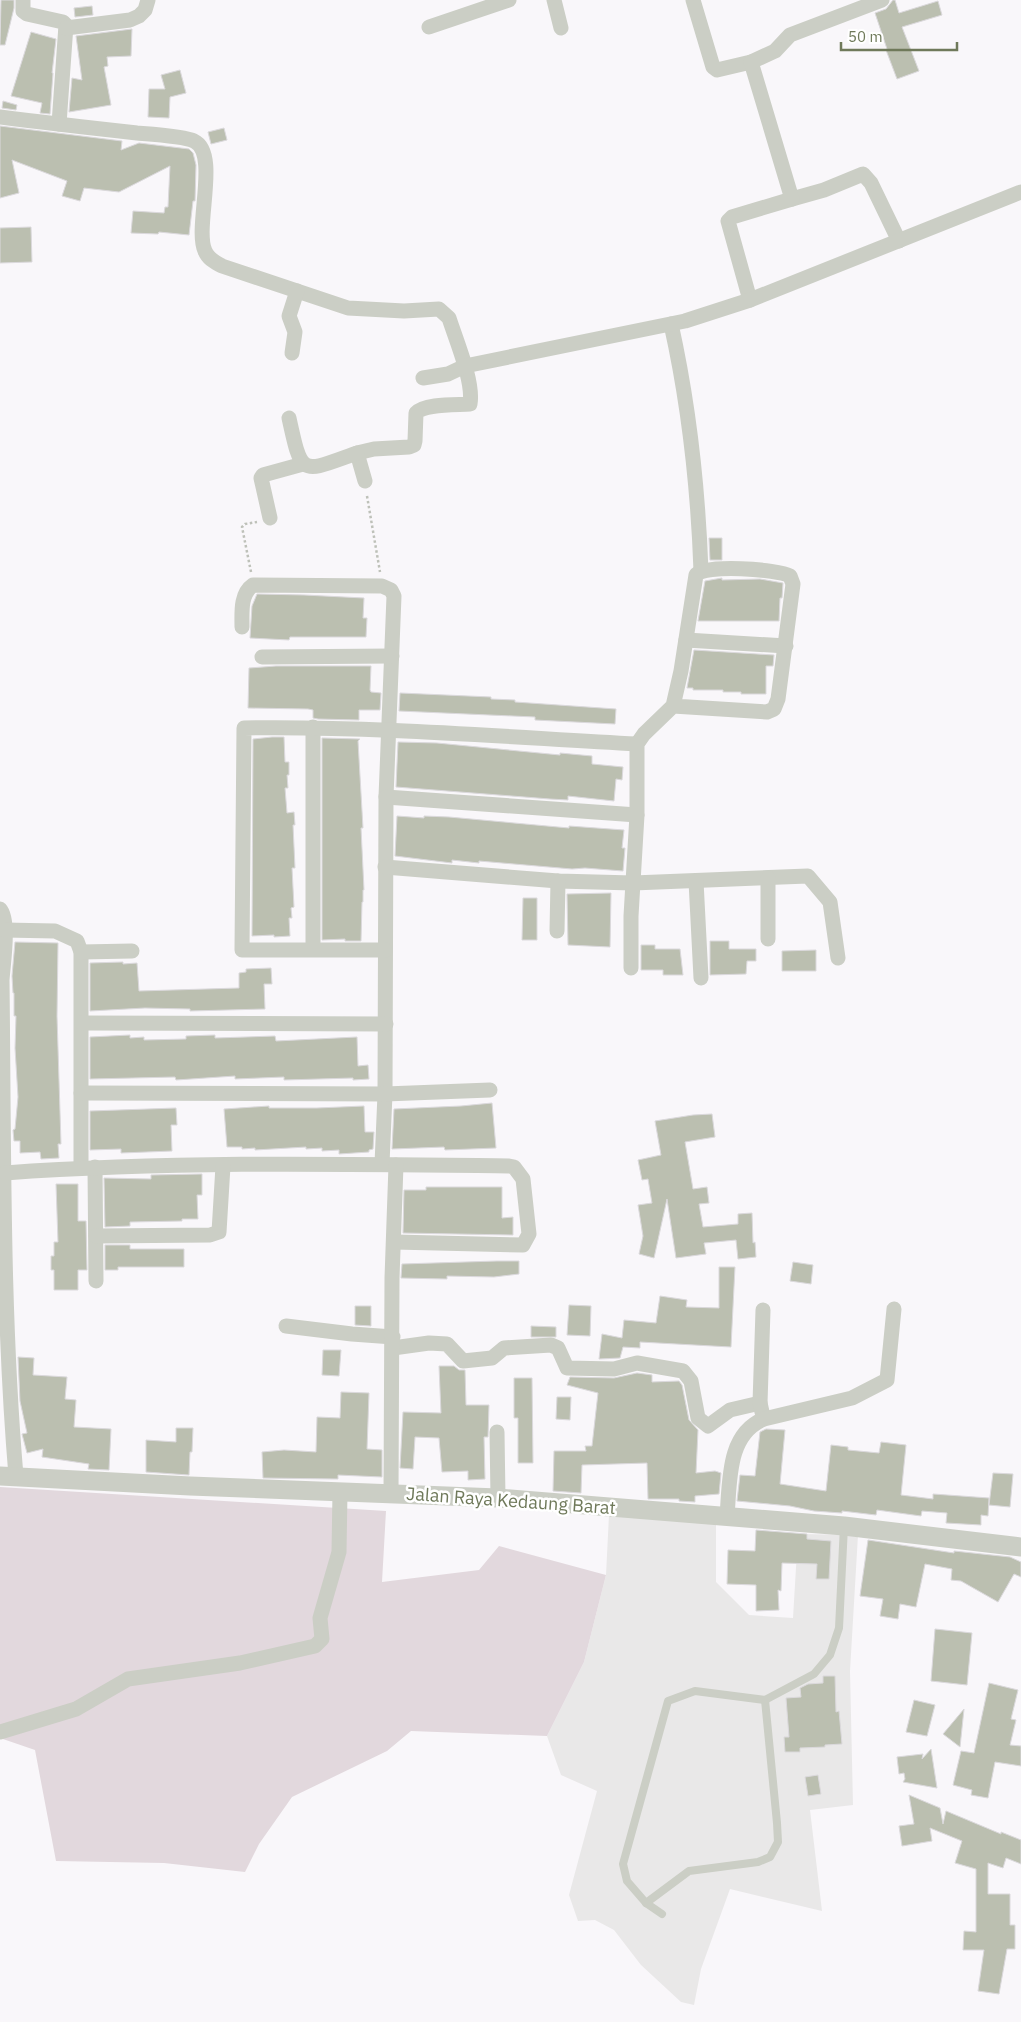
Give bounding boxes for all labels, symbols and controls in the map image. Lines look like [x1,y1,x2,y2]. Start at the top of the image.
scale bar [841,20,957,52]
text: 50 m [848,27,883,46]
street label: Jalan Raya Kedaung Barat [405,1482,617,1519]

